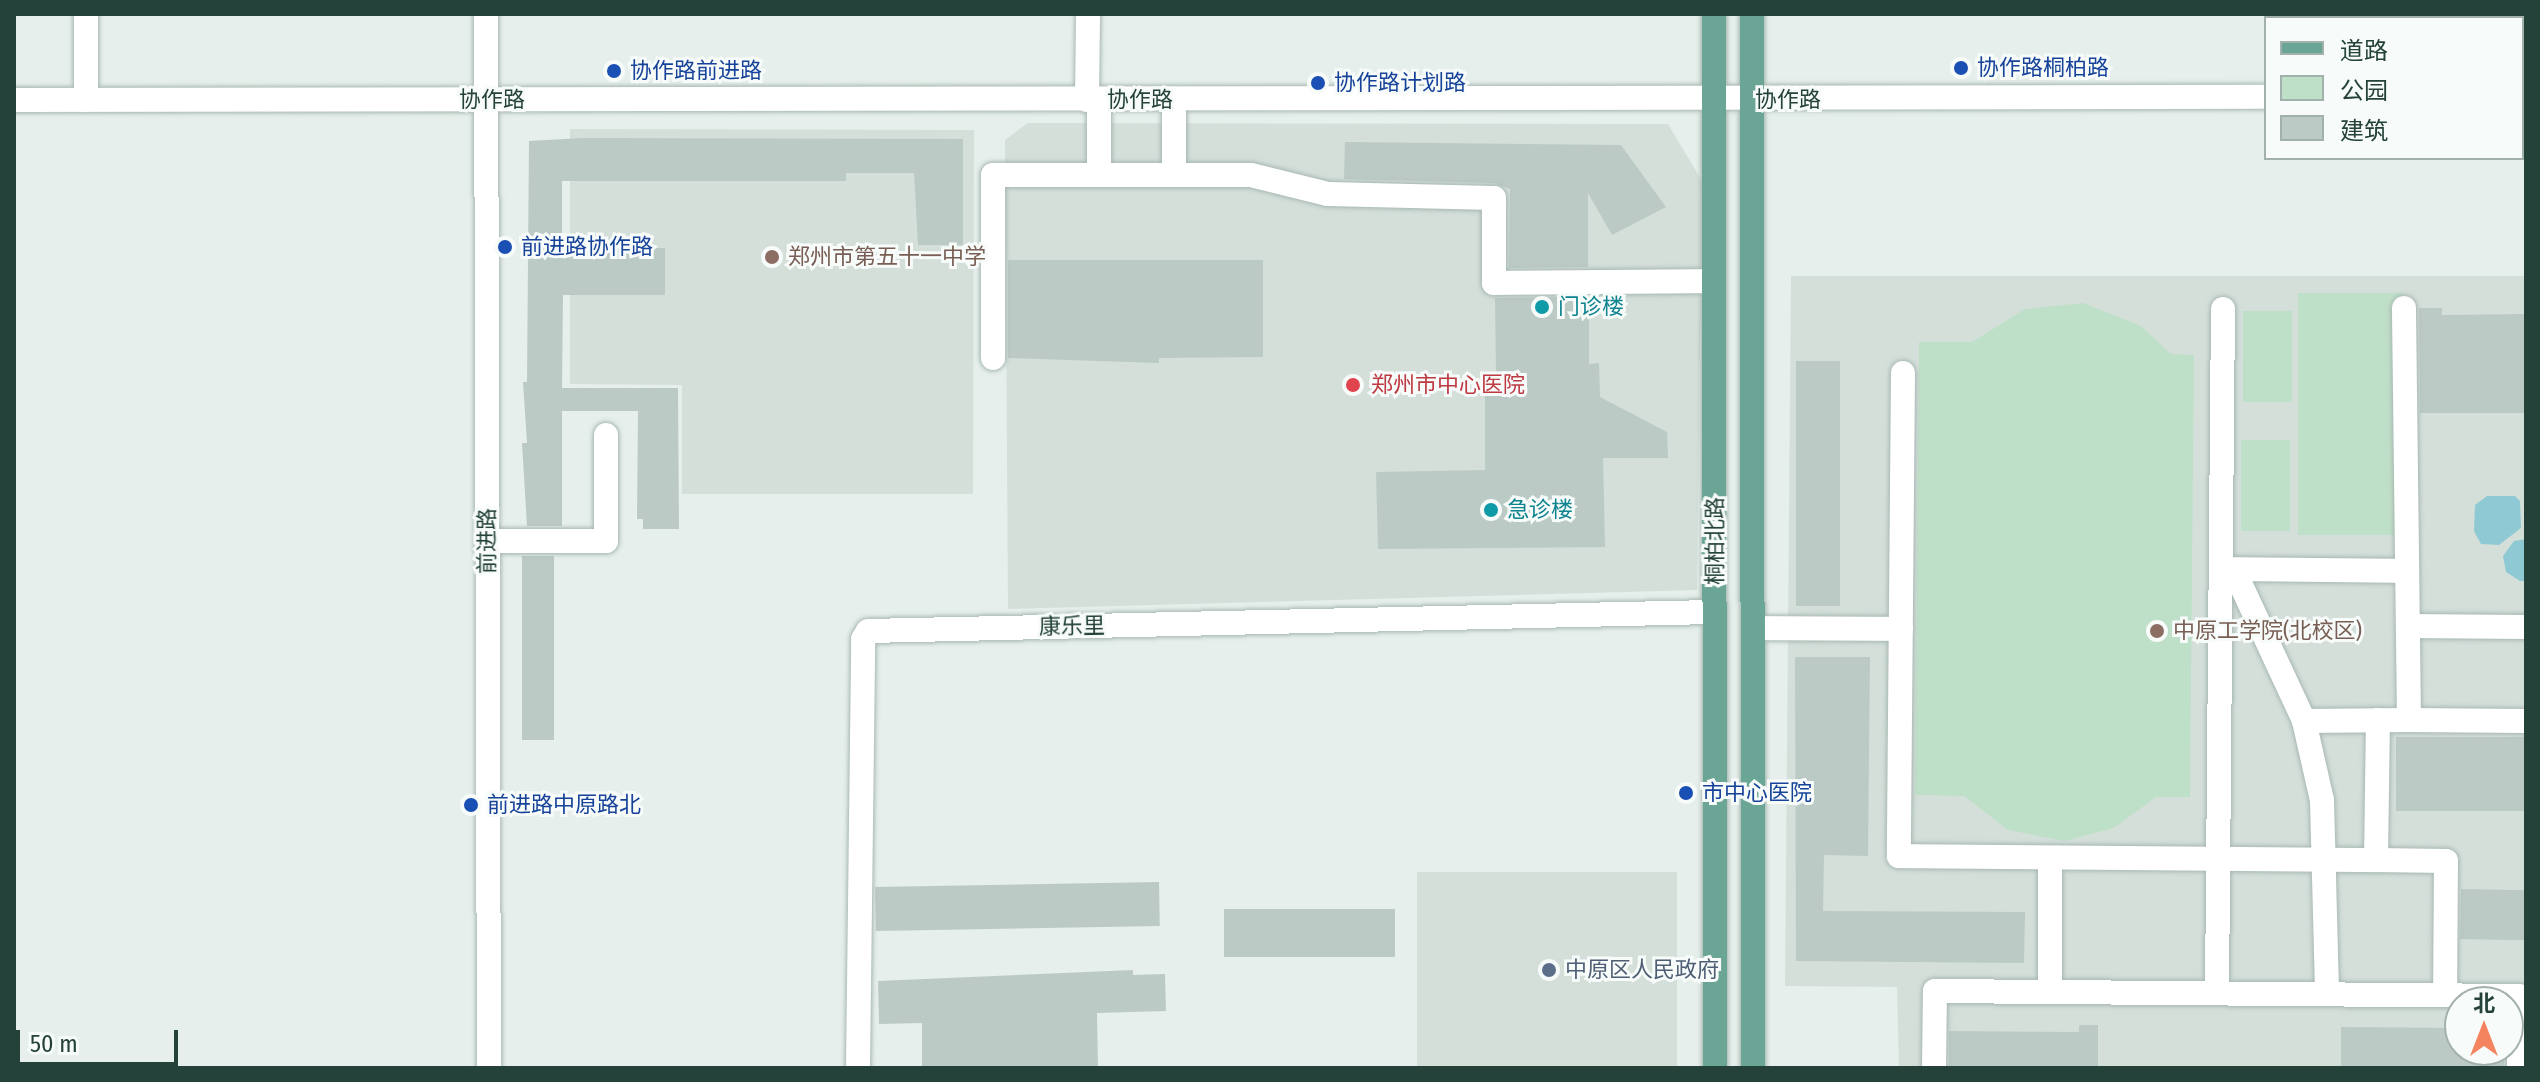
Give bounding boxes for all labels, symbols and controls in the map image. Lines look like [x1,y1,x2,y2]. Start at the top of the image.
legend [2264,16,2524,160]
text: 道路 [2340,37,2388,65]
place label: 协作路桐柏路 [1977,55,2109,81]
place label: 协作路前进路 [630,58,762,84]
marker: 协作路桐柏路 [1952,59,1970,77]
marker: 协作路前进路 [605,62,623,80]
place label: 协作路计划路 [1334,70,1466,96]
marker: 协作路计划路 [1309,74,1327,92]
text: 公园 [2340,77,2388,105]
street label: 协作路 [459,87,525,113]
street label: 协作路 [1107,87,1173,113]
street label: 协作路 [1755,87,1821,113]
text: 建筑 [2340,117,2388,145]
place label: 前进路协作路 [521,234,653,260]
marker: 前进路协作路 [496,238,514,256]
place label: 郑州市第五十一中学 [788,244,986,270]
marker: 郑州市第五十一中学 [763,248,781,266]
place label: 门诊楼 [1558,294,1624,320]
marker: 门诊楼 [1533,298,1551,316]
place label: 郑州市中心医院 [1371,372,1525,398]
marker: 郑州市中心医院 [1342,374,1364,396]
place label: 急诊楼 [1507,497,1573,523]
street label: 桐柏北路 [1702,497,1728,585]
marker: 急诊楼 [1482,501,1500,519]
street label: 前进路 [474,508,500,574]
street label: 康乐里 [1039,612,1105,640]
place label: 中原工学院(北校区) [2173,618,2362,644]
marker: 中原工学院(北校区) [2148,622,2166,640]
place label: 市中心医院 [1702,780,1812,806]
marker: 市中心医院 [1677,784,1695,802]
place label: 前进路中原路北 [487,792,641,818]
marker: 前进路中原路北 [462,796,480,814]
place label: 中原区人民政府 [1565,957,1719,983]
marker: 中原区人民政府 [1540,961,1558,979]
north arrow [2444,986,2524,1066]
text: 北 [2473,990,2495,1017]
scale bar [20,1014,182,1064]
text: 50 m [30,1030,78,1058]

